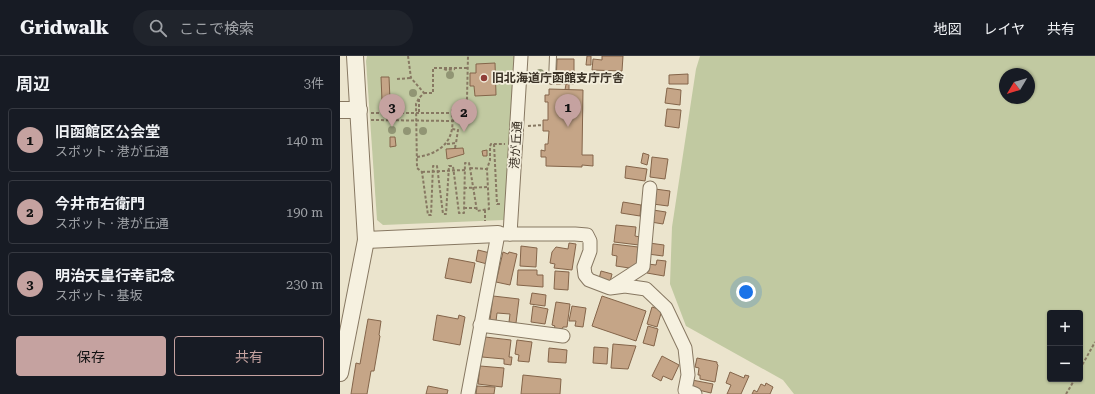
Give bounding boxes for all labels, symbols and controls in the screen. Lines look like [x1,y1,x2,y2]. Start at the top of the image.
search box [133,10,413,46]
text: Gridwalk [20,16,109,39]
icon: search [147,17,169,39]
text: ここで検索 [179,20,254,38]
text: 地図 [933,21,961,37]
text: レイヤ [983,21,1025,37]
text: 共有 [1047,21,1075,37]
north arrow [999,68,1035,104]
place label: 旧北海道庁函館支庁庁舎 [492,71,624,85]
marker: 旧北海道庁函館支庁庁舎 [479,73,489,83]
text: 周辺 [16,74,50,94]
text: 3件 [304,76,324,91]
pin: 3 [379,94,405,127]
pin: 1 [555,94,581,127]
pin: 2 [451,99,477,132]
street label: 港が丘通 [507,121,525,169]
text: 旧函館区公会堂 [55,123,160,141]
text: 1 [26,133,34,148]
text: 140 m [286,133,323,148]
text: スポット · 港が丘通 [55,144,169,159]
text: 今井市右衛門 [55,195,145,213]
text: 2 [26,205,34,220]
text: 190 m [286,205,323,220]
text: スポット · 港が丘通 [55,216,169,231]
text: 明治天皇行幸記念 [55,267,175,285]
text: 3 [26,277,34,292]
text: 230 m [286,277,323,292]
your location [736,282,756,302]
text: スポット · 基坂 [55,288,143,303]
map controls [1047,310,1083,382]
button: + [1047,310,1083,346]
button: 保存 [16,336,166,376]
button: 共有 [174,336,324,376]
button: − [1047,346,1083,382]

